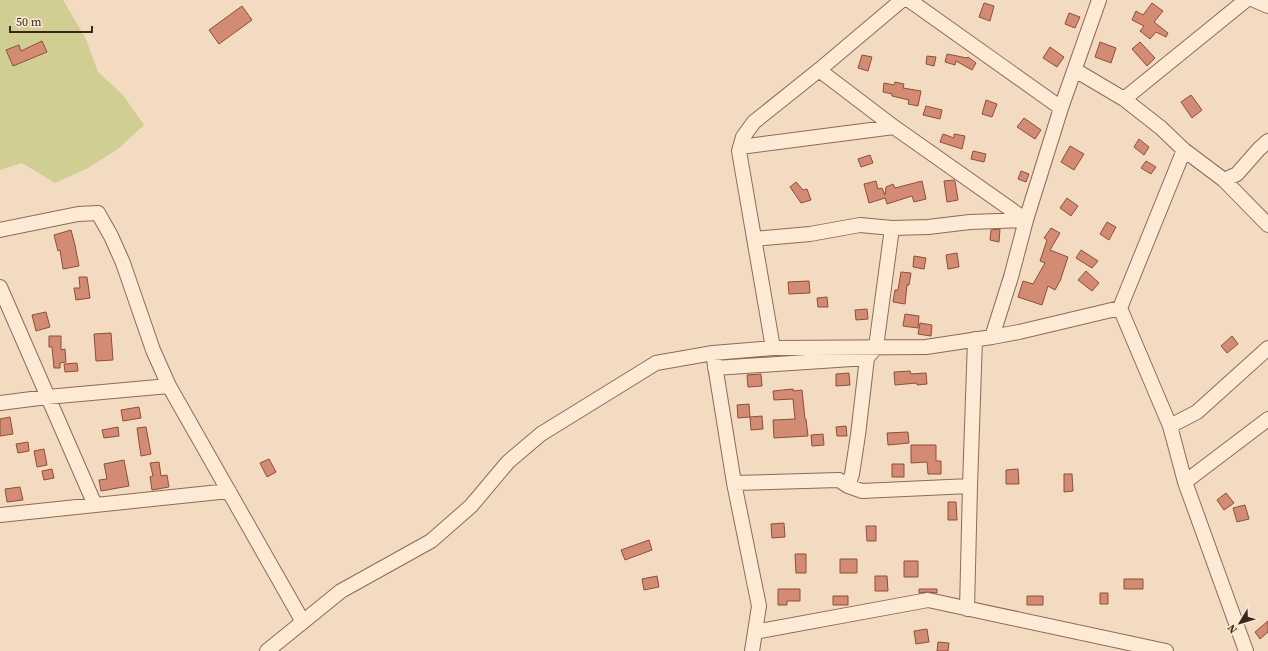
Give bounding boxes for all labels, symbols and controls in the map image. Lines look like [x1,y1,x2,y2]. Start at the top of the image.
scale bar [10,8,92,34]
text: 50 m [16,14,42,30]
north arrow [1220,603,1260,643]
text: N [1224,621,1241,637]

